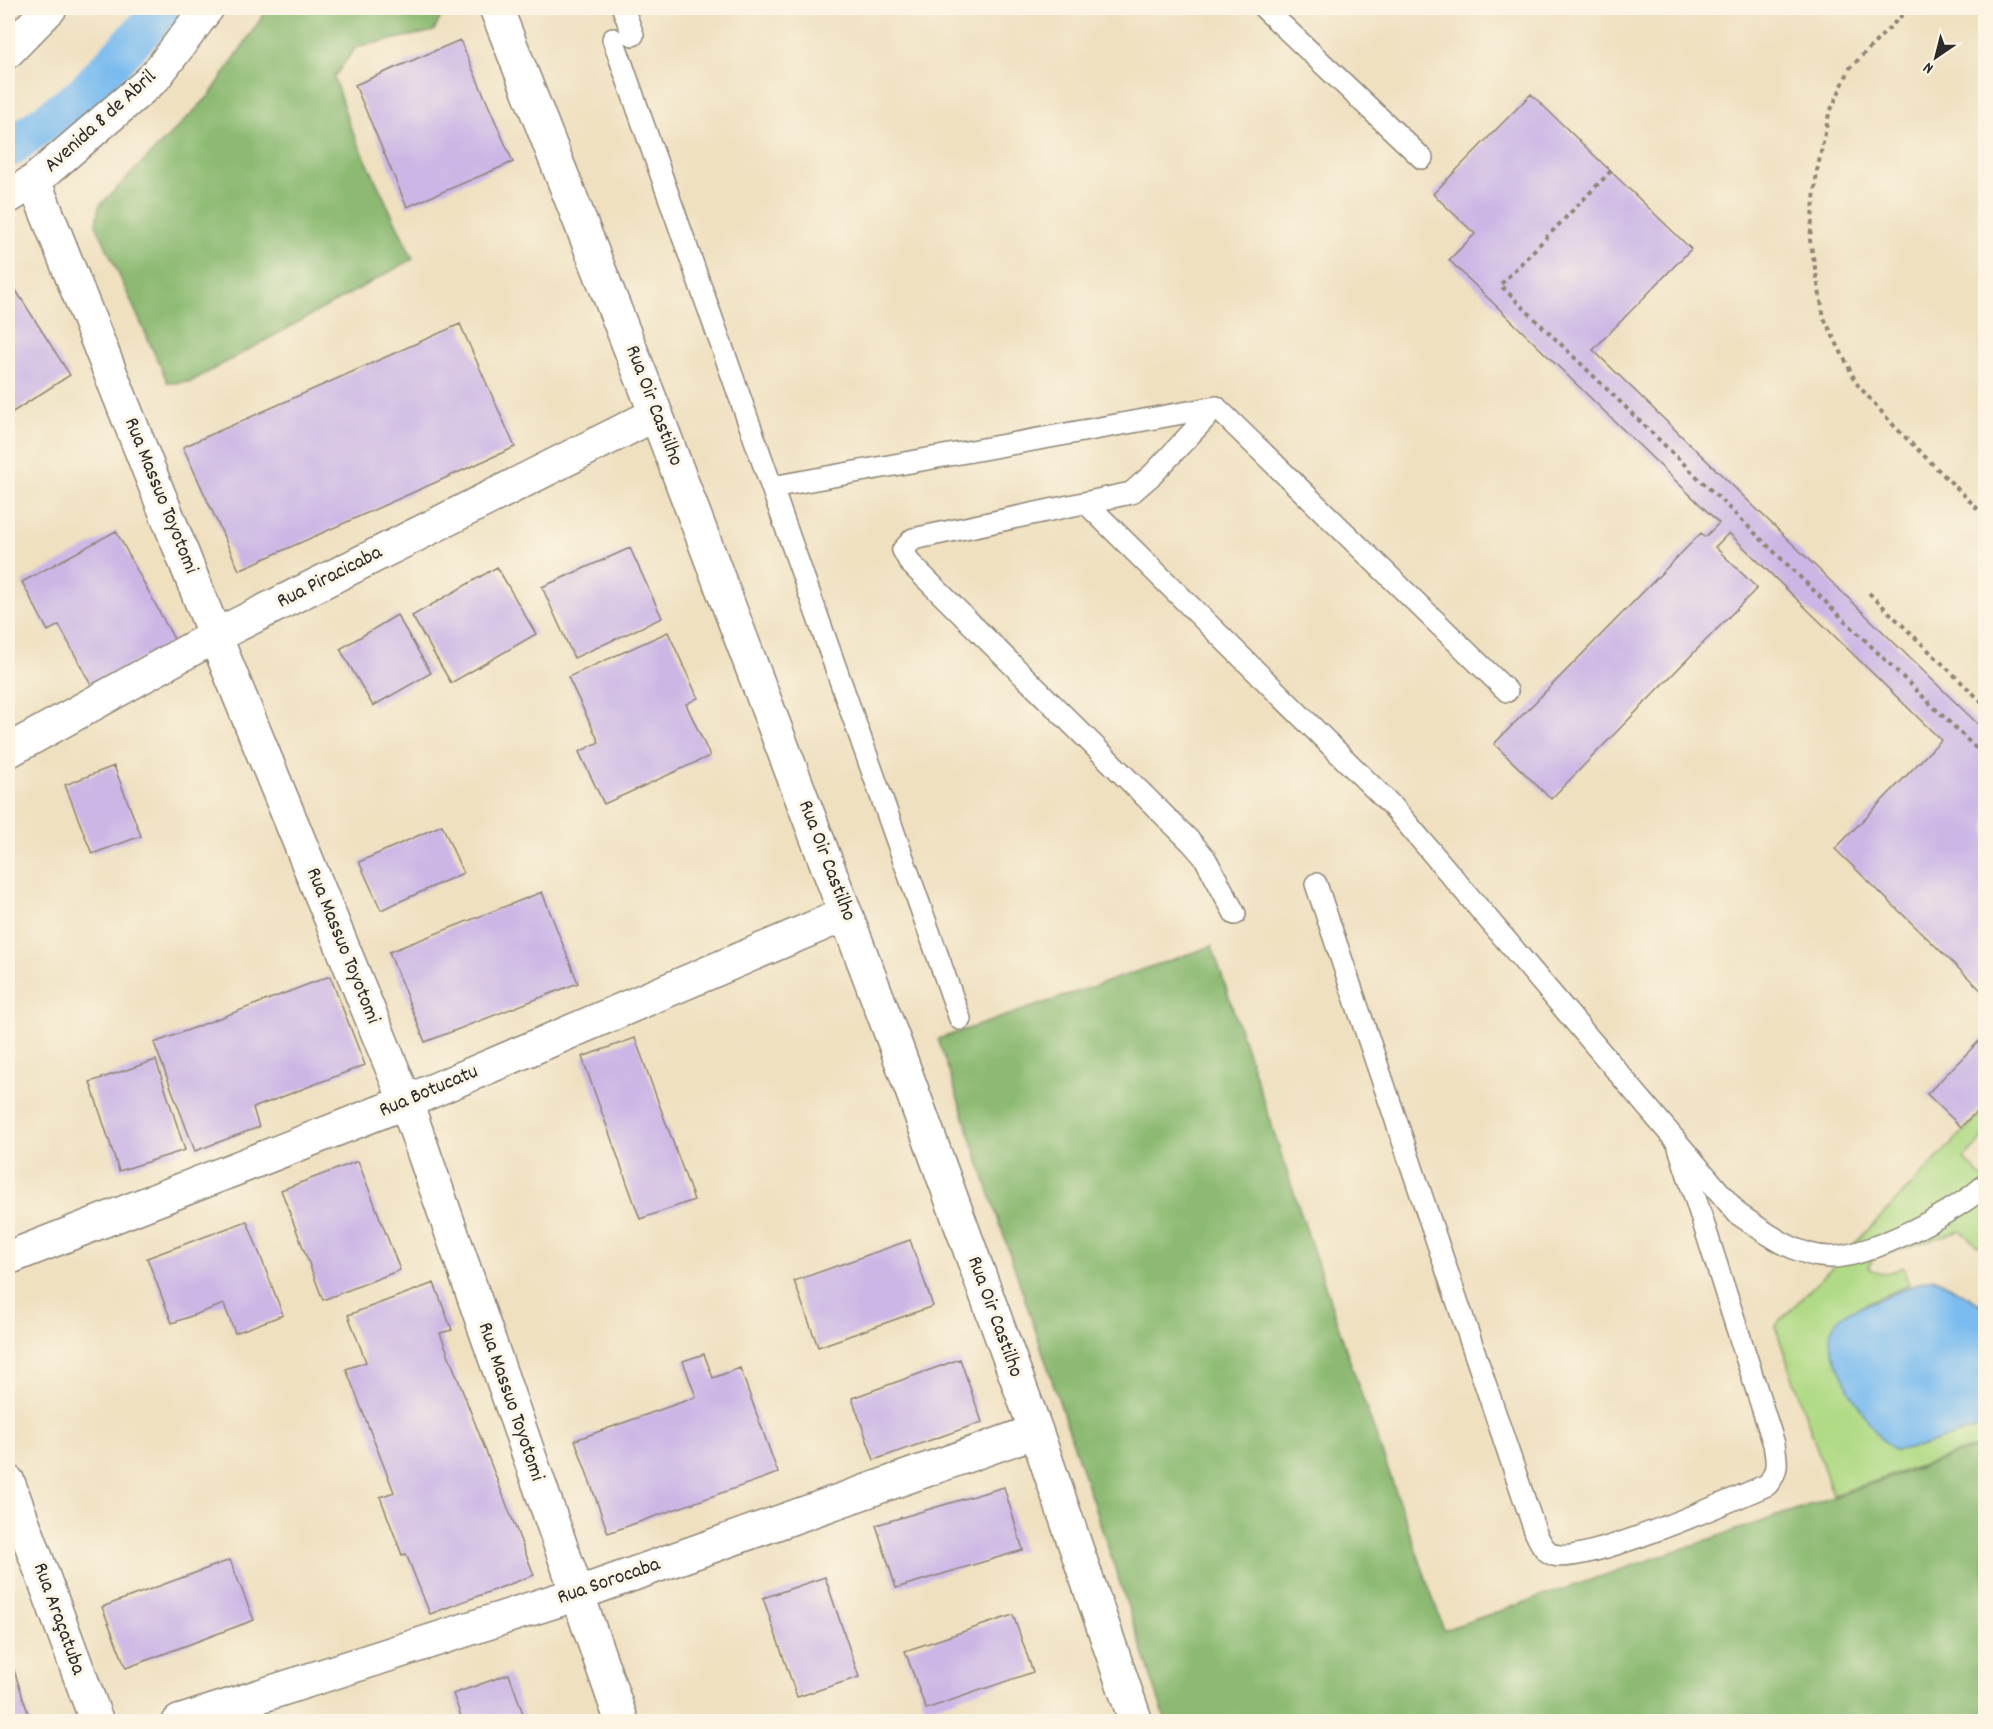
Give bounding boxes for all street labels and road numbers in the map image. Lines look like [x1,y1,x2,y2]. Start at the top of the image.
street label: Avenida 8 de Abril [38,63,164,181]
street label: Rua Oir Castilho [616,341,690,471]
street label: Rua Massuo Toyotomi [115,413,205,579]
street label: Rua Piracicaba [272,538,389,617]
street label: Rua Oir Castilho [789,796,863,926]
street label: Rua Massuo Toyotomi [297,863,387,1029]
street label: Rua Botucatu [375,1058,483,1126]
street label: Rua Oir Castilho [958,1252,1030,1382]
street label: Rua Massuo Toyotomi [469,1319,551,1486]
street label: Rua Sorocaba [554,1550,666,1614]
street label: Rua Araçatuba [24,1559,93,1680]

